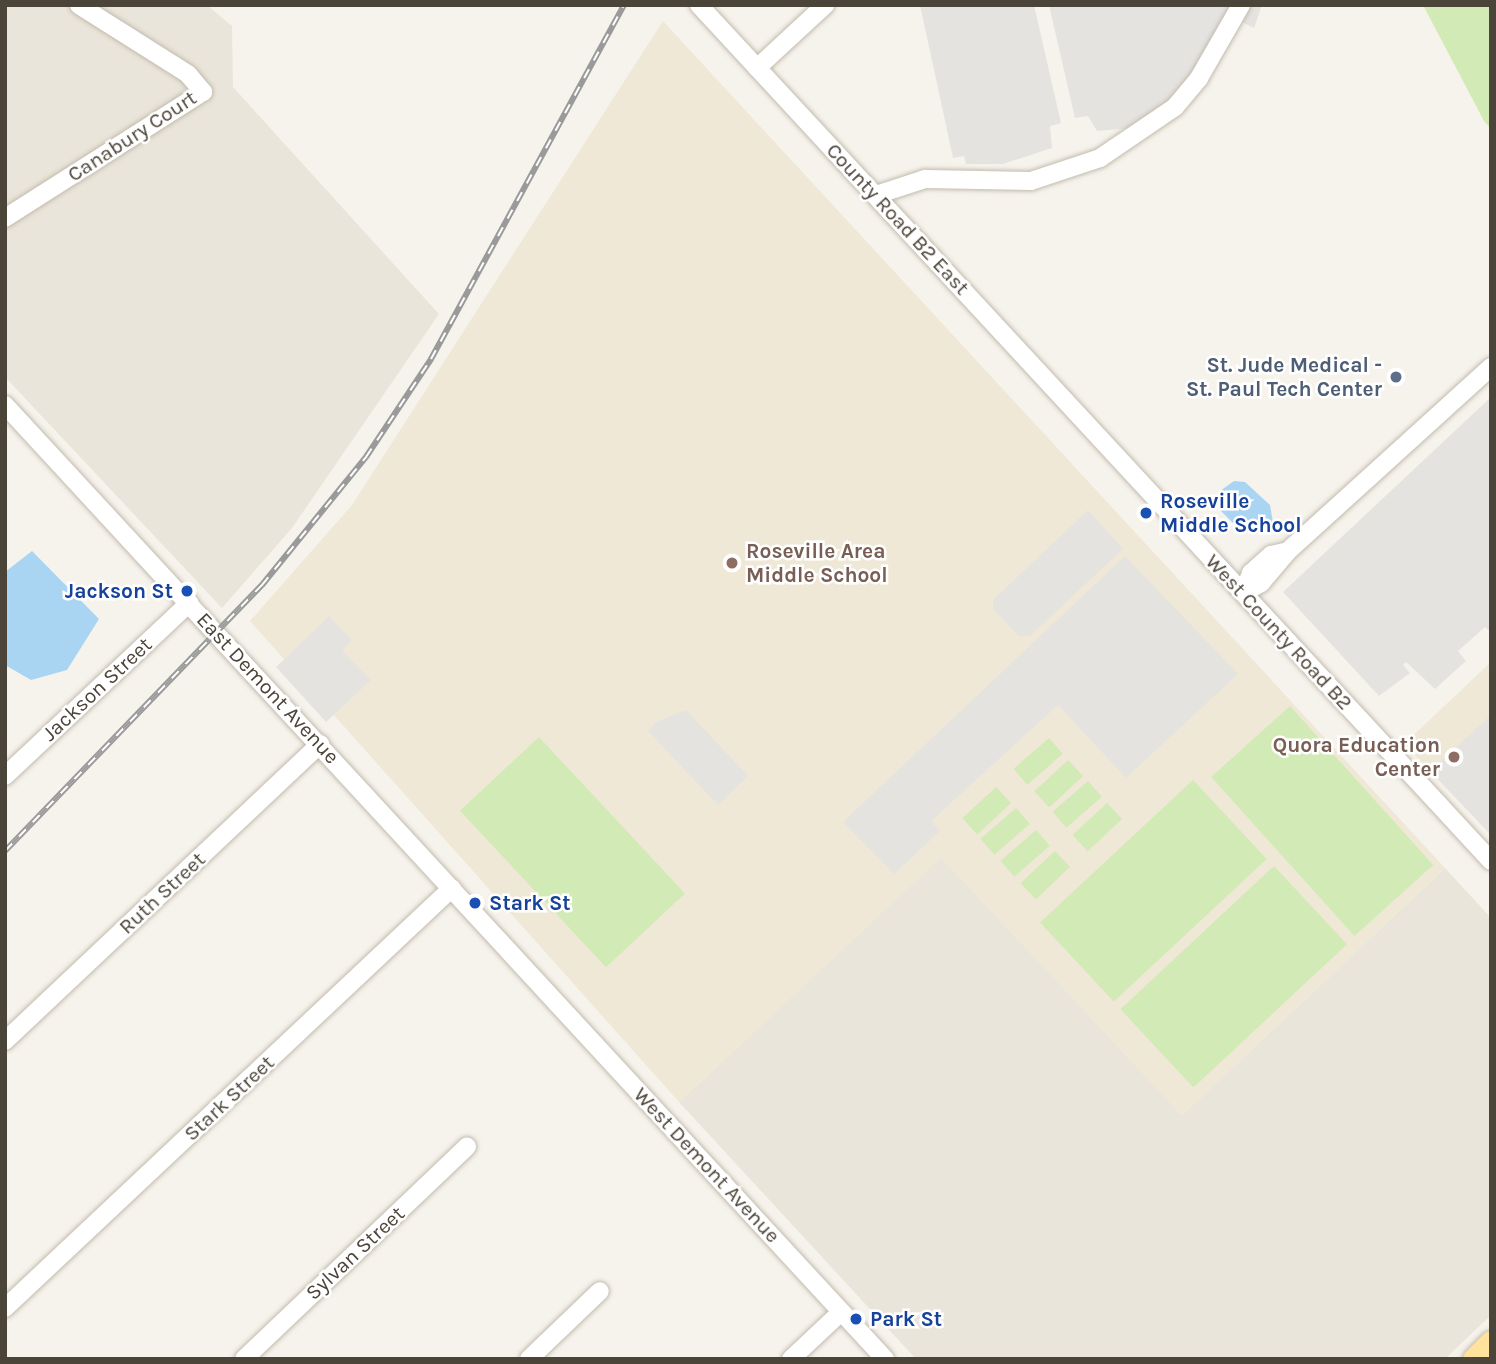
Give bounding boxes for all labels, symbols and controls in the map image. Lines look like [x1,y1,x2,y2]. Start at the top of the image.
street label: Canabury Court [63,85,201,187]
street label: County Road B2 East [821,138,975,300]
place label: St. Jude Medical - St. Paul Tech Center [1186,352,1382,402]
marker: St. Jude Medical - St. Paul Tech Center [1388,369,1404,385]
place label: Roseville Middle School [1160,488,1302,538]
marker: Roseville Middle School [1138,505,1154,521]
place label: Roseville Area Middle School [746,538,888,588]
street label: West County Road B2 [1200,549,1358,715]
marker: Roseville Area Middle School [724,555,740,571]
place label: Jackson St [65,578,173,604]
marker: Jackson St [179,583,195,599]
street label: East Demont Avenue [191,607,345,769]
street label: Jackson Street [37,632,157,746]
place label: Quora Education Center [1273,732,1440,782]
marker: Quora Education Center [1446,749,1462,765]
street label: Ruth Street [114,847,210,939]
place label: Stark St [489,890,571,916]
marker: Stark St [467,895,483,911]
street label: Stark Street [179,1050,279,1146]
street label: West Demont Avenue [628,1082,786,1248]
street label: Sylvan Street [300,1201,410,1305]
place label: Park St [870,1306,942,1332]
marker: Park St [848,1311,864,1327]

